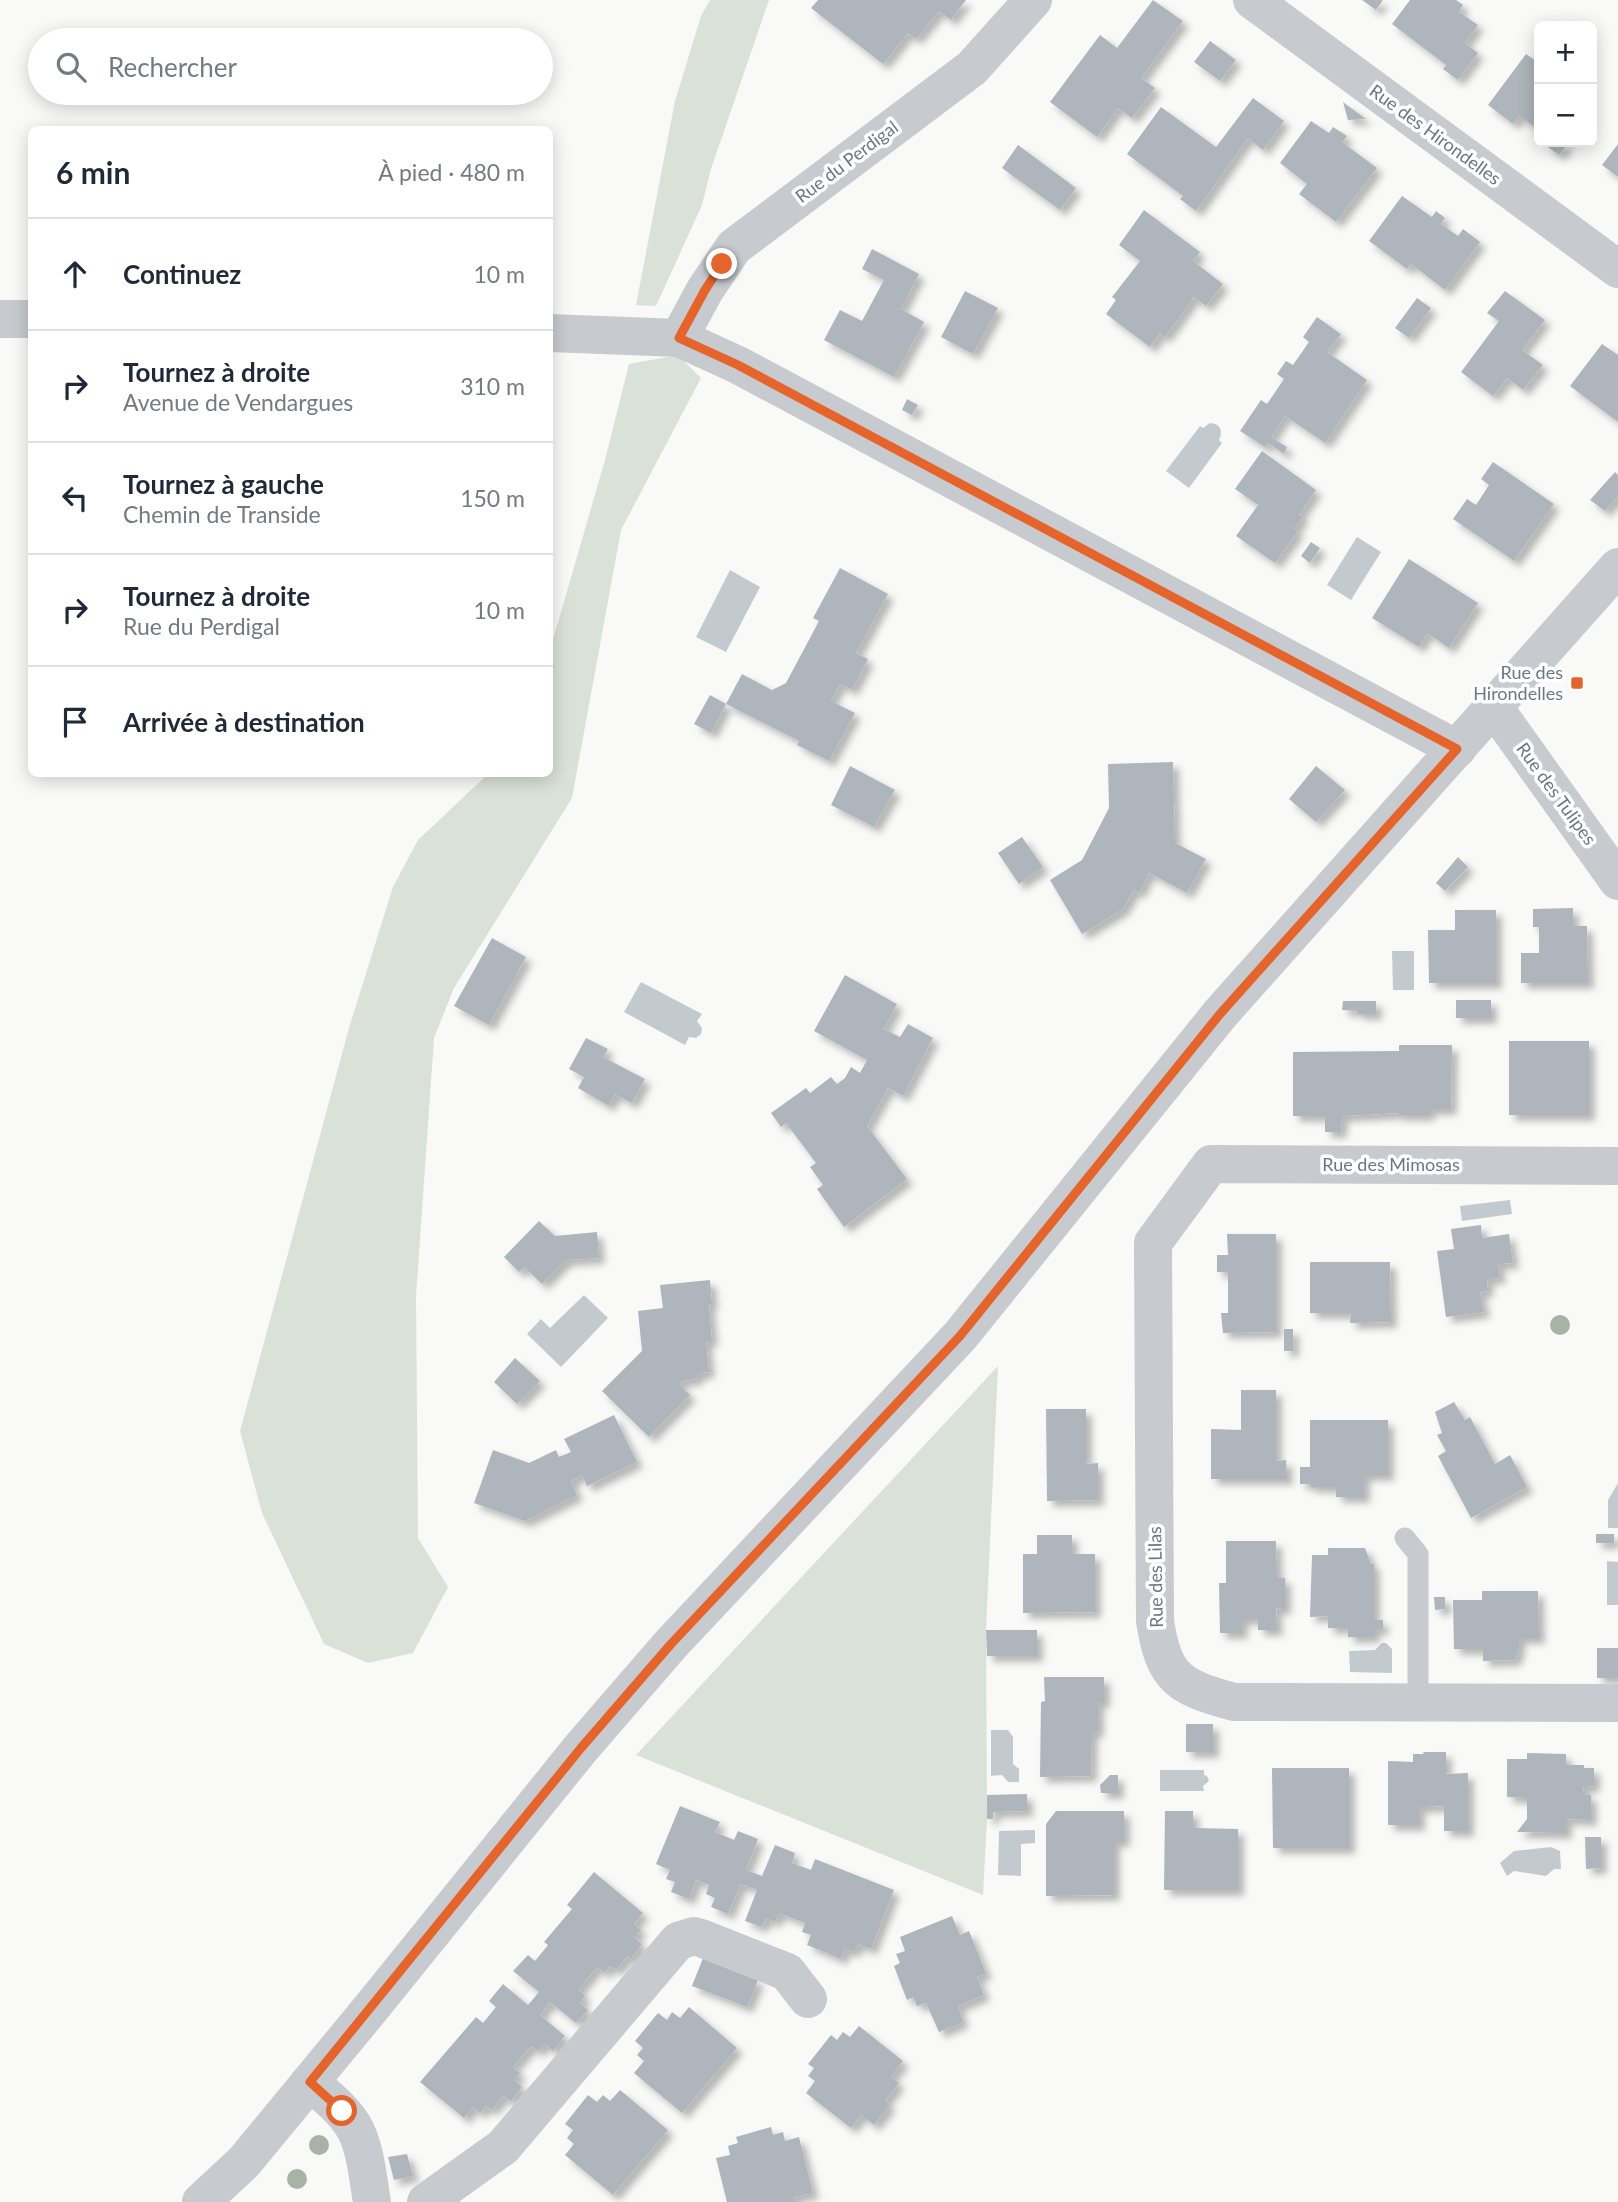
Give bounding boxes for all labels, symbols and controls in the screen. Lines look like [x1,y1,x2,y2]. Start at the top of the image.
map controls [1534,21,1597,147]
button: + [1534,21,1597,84]
search box [28,28,553,105]
icon: search [52,48,90,86]
text: Rechercher [108,51,237,83]
street label: Rue des Hirondelles [1366,79,1506,189]
button: − [1534,84,1597,147]
street label: Rue du Perdigal [791,115,902,207]
text: 6 min [56,154,130,190]
text: À pied · 480 m [378,158,525,186]
route end [706,248,737,279]
icon: ahead [56,255,94,293]
text: Continuez [123,258,241,290]
text: 10 m [474,260,525,288]
text: Tournez à droite [123,356,310,388]
icon: right [56,367,94,405]
text: 310 m [460,372,525,400]
text: Avenue de Vendargues [123,388,353,416]
text: Tournez à gauche [123,468,324,500]
icon: left [56,479,94,517]
text: 150 m [460,484,525,512]
text: Chemin de Transide [123,500,321,528]
text: Tournez à droite [123,580,310,612]
icon: right [56,591,94,629]
text: 10 m [474,596,525,624]
text: Rue du Perdigal [123,612,280,640]
place label: Rue des Hirondelles [1473,661,1563,704]
marker: Rue des Hirondelles [1569,675,1585,691]
icon: arrive [56,703,94,741]
text: Arrivée à destination [123,706,365,738]
street label: Rue des Tulipes [1512,738,1601,849]
street label: Rue des Mimosas [1322,1153,1460,1175]
street label: Rue des Lilas [1143,1526,1167,1628]
route start [326,2095,357,2126]

